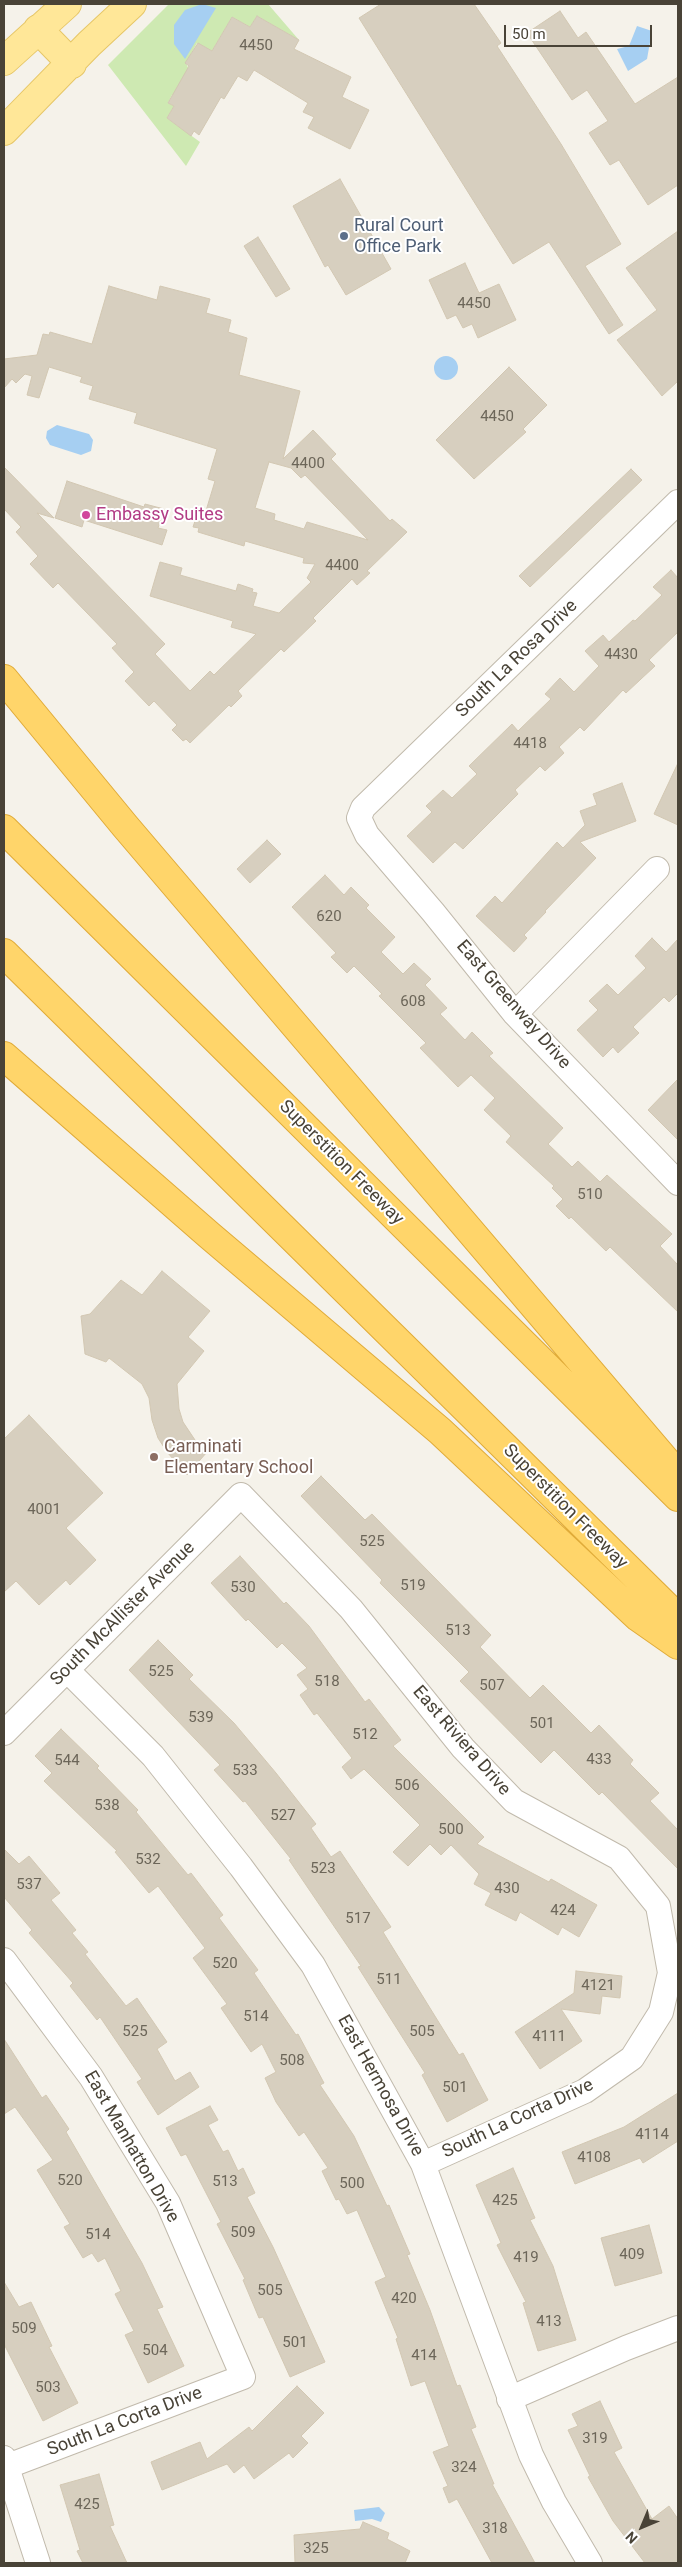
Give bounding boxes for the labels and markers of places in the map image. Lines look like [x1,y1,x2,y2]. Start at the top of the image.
place label: Rural Court Office Park [354,215,444,258]
marker: Rural Court Office Park [338,230,350,242]
place label: Embassy Suites [96,504,223,526]
marker: Embassy Suites [80,509,92,521]
place label: Carminati Elementary School [164,1436,313,1478]
marker: Carminati Elementary School [148,1451,160,1463]

